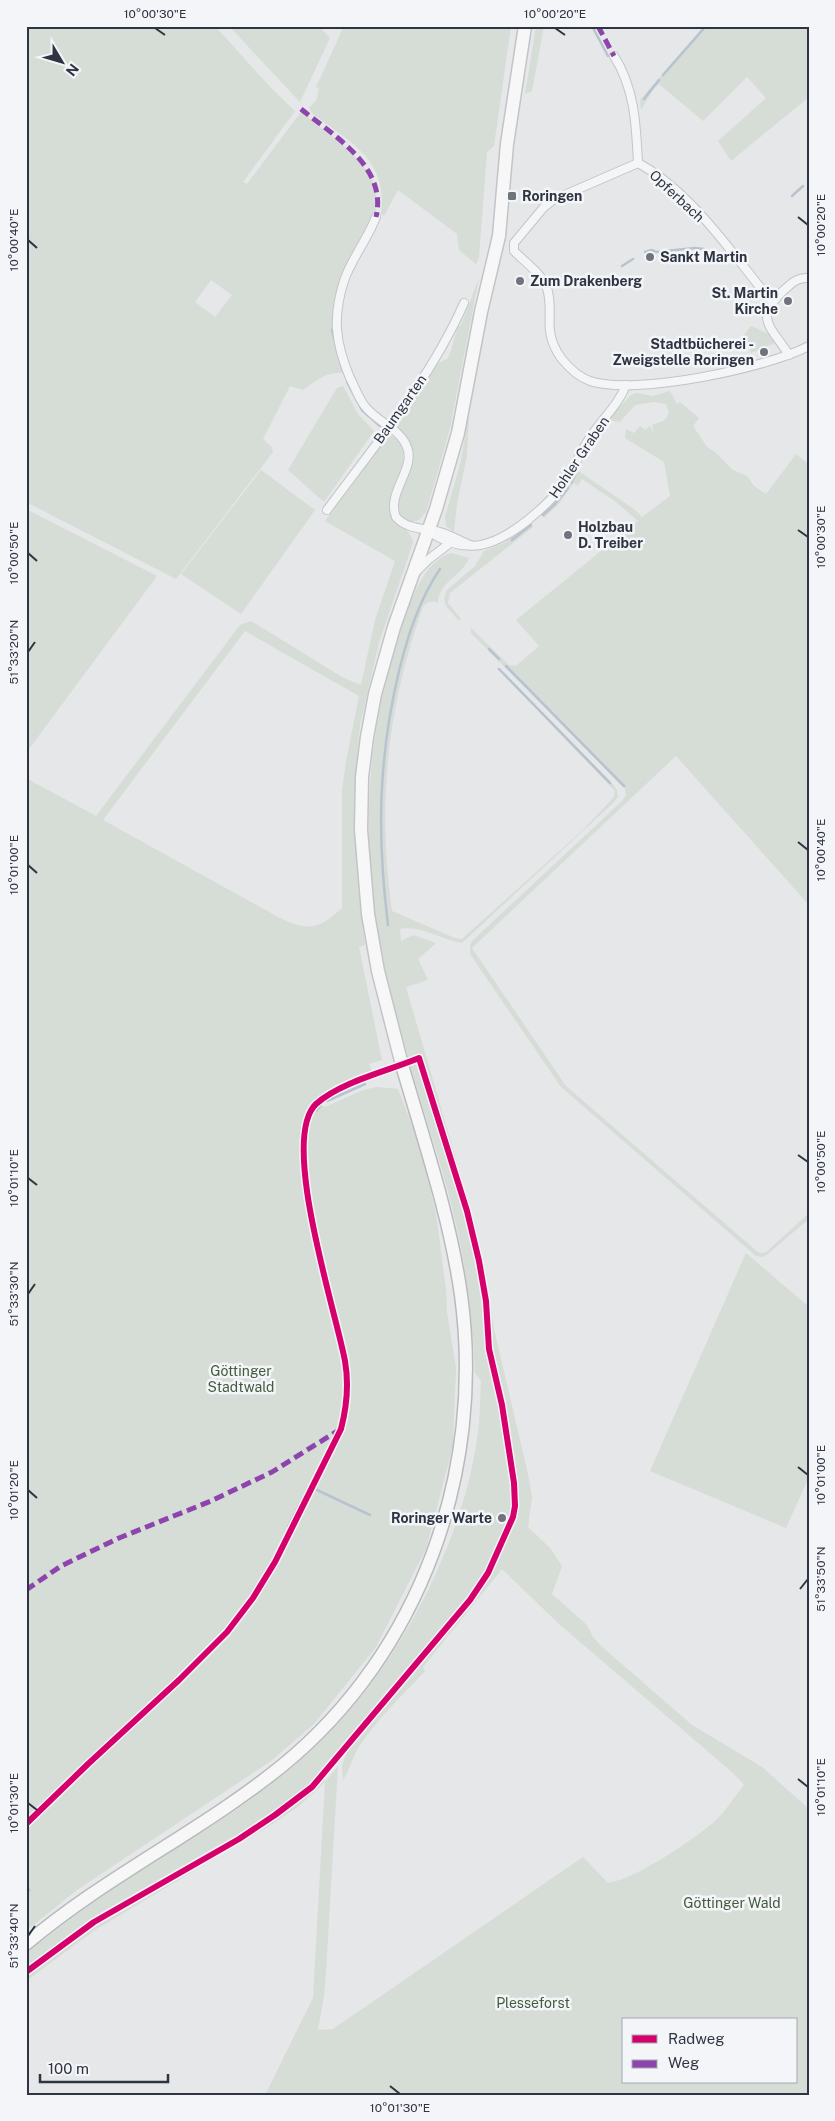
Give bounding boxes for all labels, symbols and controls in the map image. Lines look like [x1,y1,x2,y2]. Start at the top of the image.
text: 10°00'30"E [124,7,186,21]
text: 10°00'20"E [524,7,586,21]
north arrow [38,38,88,88]
text: N [63,61,82,79]
street label: Opferbach [646,167,708,225]
place label: Roringen [522,188,582,204]
marker: Roringen [506,190,518,202]
text: 10°00'20"E [814,194,828,256]
text: 10°00'40"E [7,209,21,271]
place label: Sankt Martin [660,249,747,265]
marker: Sankt Martin [644,251,656,263]
place label: Zum Drakenberg [530,273,642,289]
marker: Zum Drakenberg [514,275,526,287]
place label: St. Martin Kirche [711,285,778,317]
marker: St. Martin Kirche [782,295,794,307]
place label: Stadtbücherei - Zweigstelle Roringen [612,336,754,368]
marker: Stadtbücherei - Zweigstelle Roringen [758,346,770,358]
street label: Baumgarten [370,372,430,446]
street label: Hohler Graben [546,413,612,501]
text: 10°00'30"E [814,506,828,568]
place label: Holzbau D. Treiber [578,519,643,551]
text: 10°00'50"E [7,522,21,584]
marker: Holzbau D. Treiber [562,529,574,541]
text: 51°33'20"N [7,620,21,684]
text: 10°00'40"E [814,819,828,881]
text: 10°01'00"E [7,835,21,895]
text: 10°00'50"E [814,1131,828,1193]
text: 10°01'10"E [7,1149,21,1207]
text: 51°33'30"N [7,1261,21,1327]
park label: Göttinger Stadtwald [208,1363,274,1395]
text: 10°01'00"E [814,1445,828,1505]
text: 10°01'20"E [7,1460,21,1520]
place label: Roringer Warte [391,1510,492,1526]
marker: Roringer Warte [496,1512,508,1524]
text: 51°33'50"N [814,1546,828,1612]
text: 10°01'10"E [814,1758,828,1816]
text: 10°01'30"E [7,1773,21,1833]
park label: Göttinger Wald [683,1895,781,1911]
text: 51°33'40"N [7,1903,21,1969]
park label: Plesseforst [496,1995,570,2011]
legend [622,2018,798,2084]
text: Radweg [668,2030,725,2047]
scale bar [40,2051,168,2083]
text: Weg [668,2054,699,2071]
text: 100 m [48,2060,89,2077]
text: 10°01'30"E [370,2101,430,2115]

